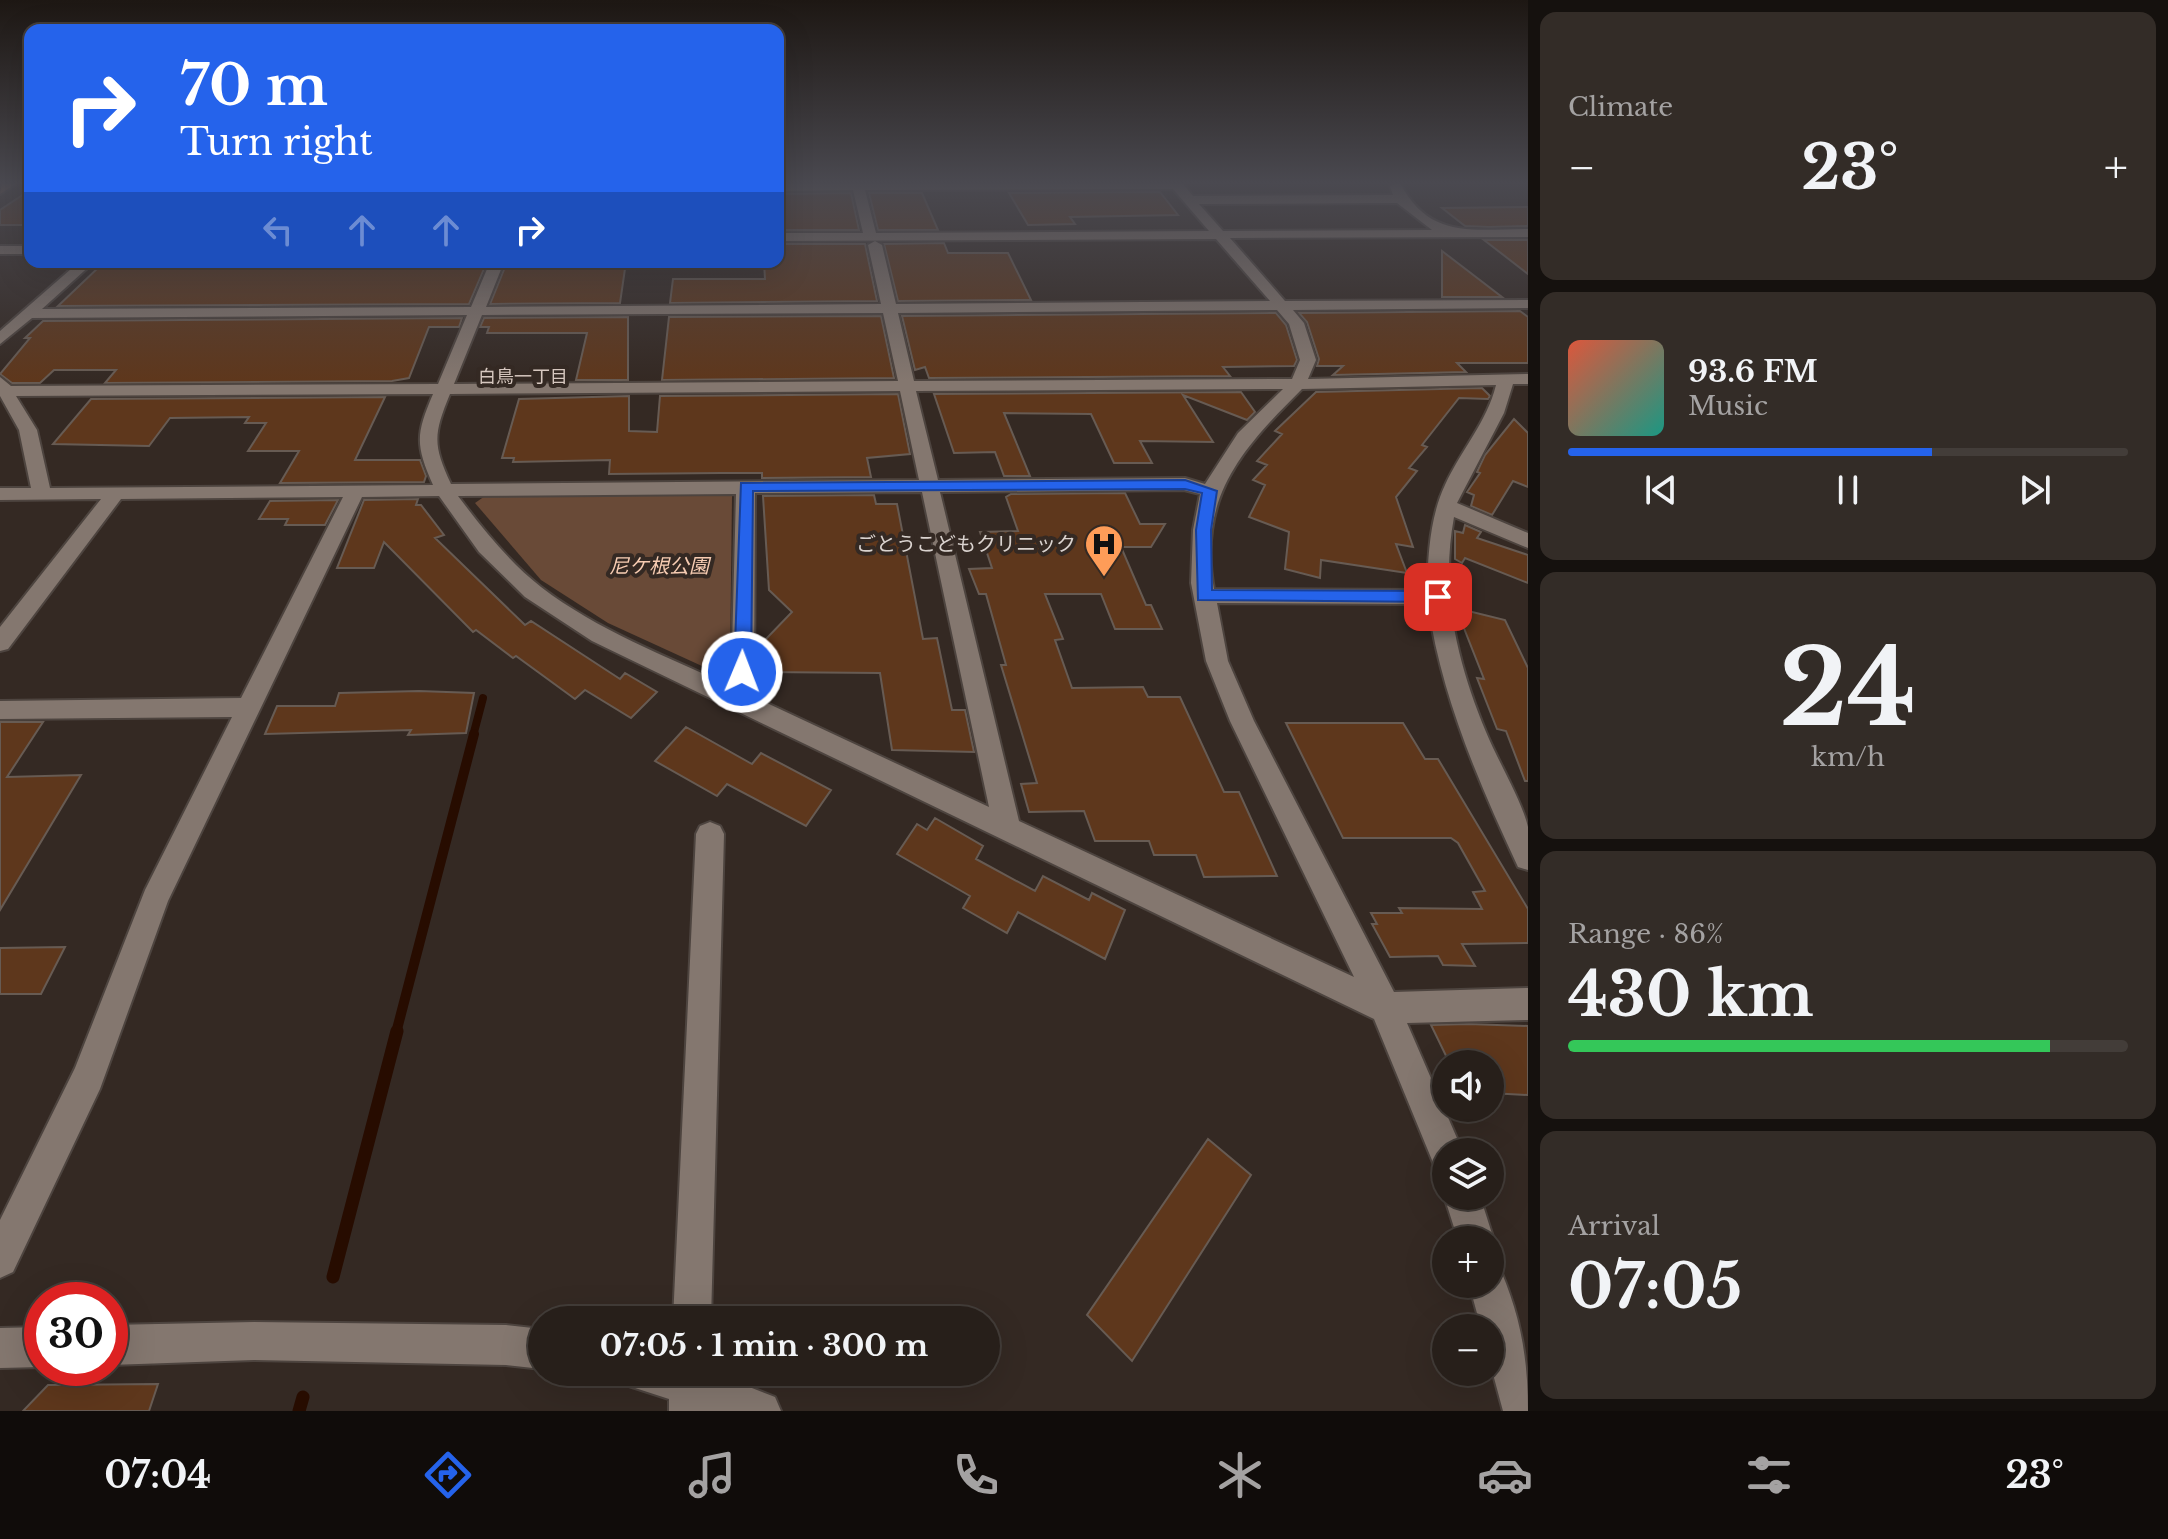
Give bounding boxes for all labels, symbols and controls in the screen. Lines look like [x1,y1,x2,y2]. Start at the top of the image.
text: 70 m [180,51,328,120]
icon: right [48,56,152,160]
text: Climate [1568,91,1673,123]
text: Turn right [180,120,373,165]
text: 23° [1801,131,1899,205]
text: − [1568,140,1596,195]
text: + [2104,140,2128,195]
icon: left [256,208,300,252]
icon: ahead [340,208,384,252]
icon: ahead [424,208,468,252]
icon: right [508,208,552,252]
text: 93.6 FM [1688,353,1818,390]
district label: 白鳥一丁目 [478,366,568,388]
text: Music [1688,390,1768,422]
icon: previous [1639,468,1683,512]
icon: pause [1826,468,1870,512]
icon: next [2013,468,2057,512]
hospital icon: ごとうこどもクリニック [1083,523,1125,578]
place label: ごとうこどもクリニック [856,532,1076,556]
park label: 尼ケ根公園 [609,554,712,578]
pin [1404,563,1472,631]
icon: arrive [1416,575,1460,619]
text: 24 [1780,624,1916,753]
position arrow [700,630,784,714]
text: km/h [1811,741,1885,773]
text: Range · 86% [1568,918,1723,950]
text: 430 km [1568,958,1814,1032]
map controls [1432,1050,1504,1386]
button: sound [1432,1050,1504,1122]
button: layers [1432,1138,1504,1210]
text: Arrival [1568,1210,1660,1242]
button: + [1432,1226,1504,1298]
text: 07:05 [1568,1250,1742,1324]
speed limit sign: 30 [24,1282,128,1386]
button: − [1432,1314,1504,1386]
text: 07:05 · 1 min · 300 m [600,1327,928,1364]
icon: directions [420,1447,476,1503]
icon: music [684,1447,740,1503]
icon: phone [948,1447,1004,1503]
icon: climate [1212,1447,1268,1503]
icon: car [1477,1447,1533,1503]
icon: filters [1741,1447,1797,1503]
text: 07:04 [104,1453,211,1498]
text: 23° [2005,1453,2064,1498]

